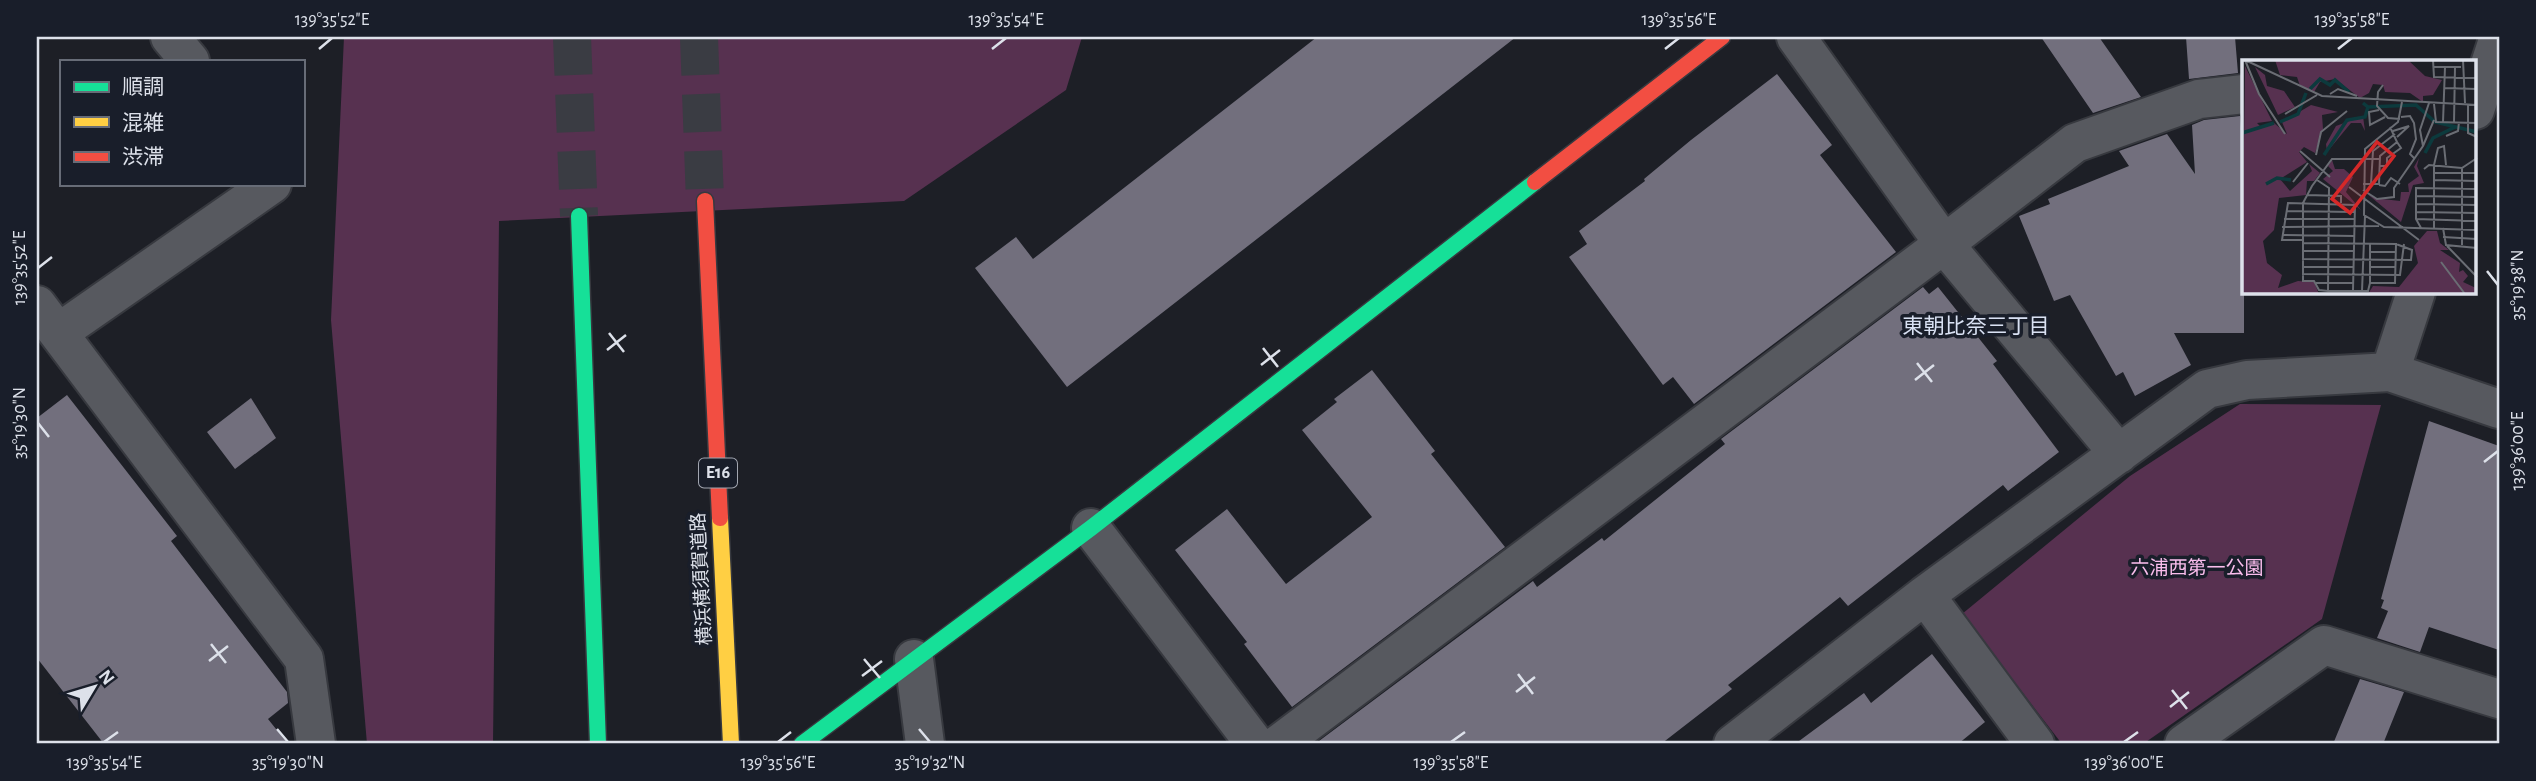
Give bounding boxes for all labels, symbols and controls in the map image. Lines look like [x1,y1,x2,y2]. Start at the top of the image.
text: 139°35'52"E [295,11,370,29]
text: 139°35'54"E [968,11,1044,29]
text: 139°35'56"E [1642,11,1717,29]
text: 139°35'58"E [2314,11,2390,29]
legend [60,60,304,186]
inset map [2242,60,2476,294]
text: 順調 [122,76,164,98]
text: 混雑 [122,112,164,134]
text: 渋滞 [122,146,164,168]
text: 139°35'52"E [11,230,29,305]
text: 35°19'38"N [2509,249,2527,321]
district label: 東朝比奈三丁目 [1903,315,2050,337]
text: 35°19'30"N [11,387,29,459]
text: 139°36'00"E [2509,411,2527,490]
road number: E16 [699,458,737,488]
street label: 横浜横須賀道路 [687,512,715,646]
park label: 六浦西第一公園 [2130,557,2264,578]
north arrow [60,652,130,722]
text: N [95,666,118,689]
text: 139°35'54"E [66,754,142,772]
text: 35°19'30"N [252,754,324,772]
text: 139°35'56"E [741,754,816,772]
text: 35°19'32"N [895,754,965,772]
text: 139°35'58"E [1413,754,1489,772]
text: 139°36'00"E [2085,754,2164,772]

